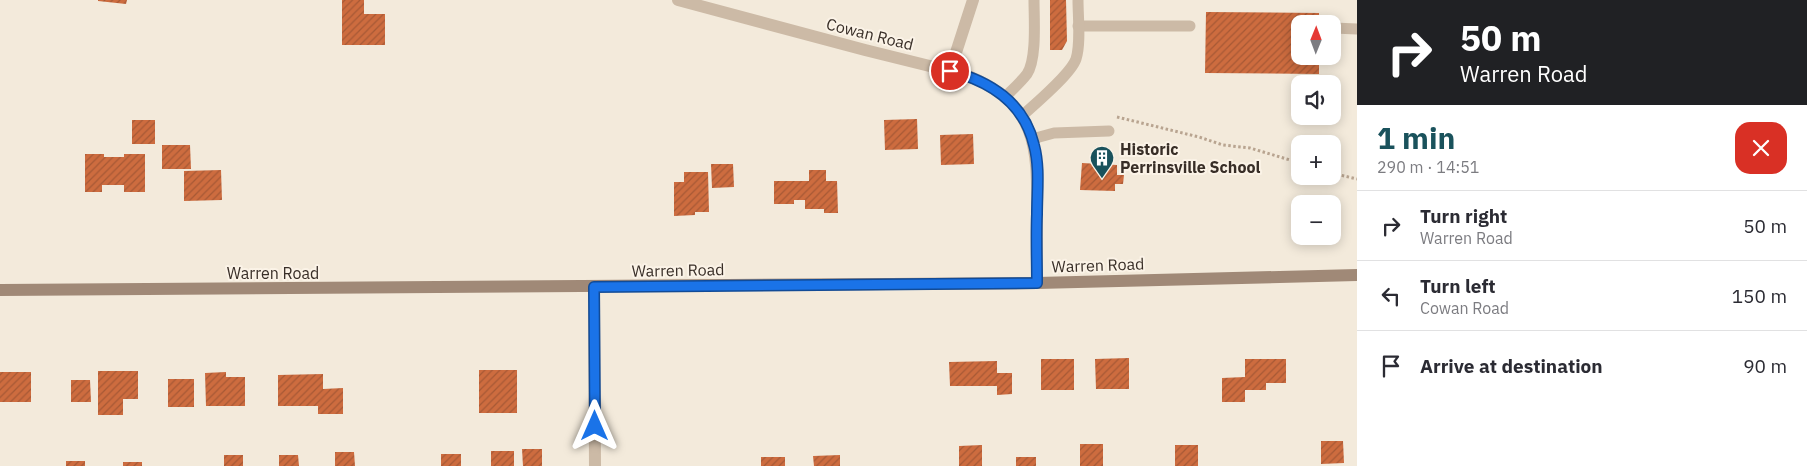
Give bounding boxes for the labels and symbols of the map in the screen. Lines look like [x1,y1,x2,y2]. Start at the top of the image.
street label: Cowan Road [824,14,916,54]
north arrow [1291,15,1341,65]
pin [929,50,971,92]
place label: Historic Perrinsville School [1120,139,1260,177]
building icon: Historic Perrinsville School [1089,145,1115,179]
street label: Warren Road [1051,253,1145,277]
street label: Warren Road [631,259,725,281]
street label: Warren Road [227,263,319,283]
position arrow [568,399,620,451]

